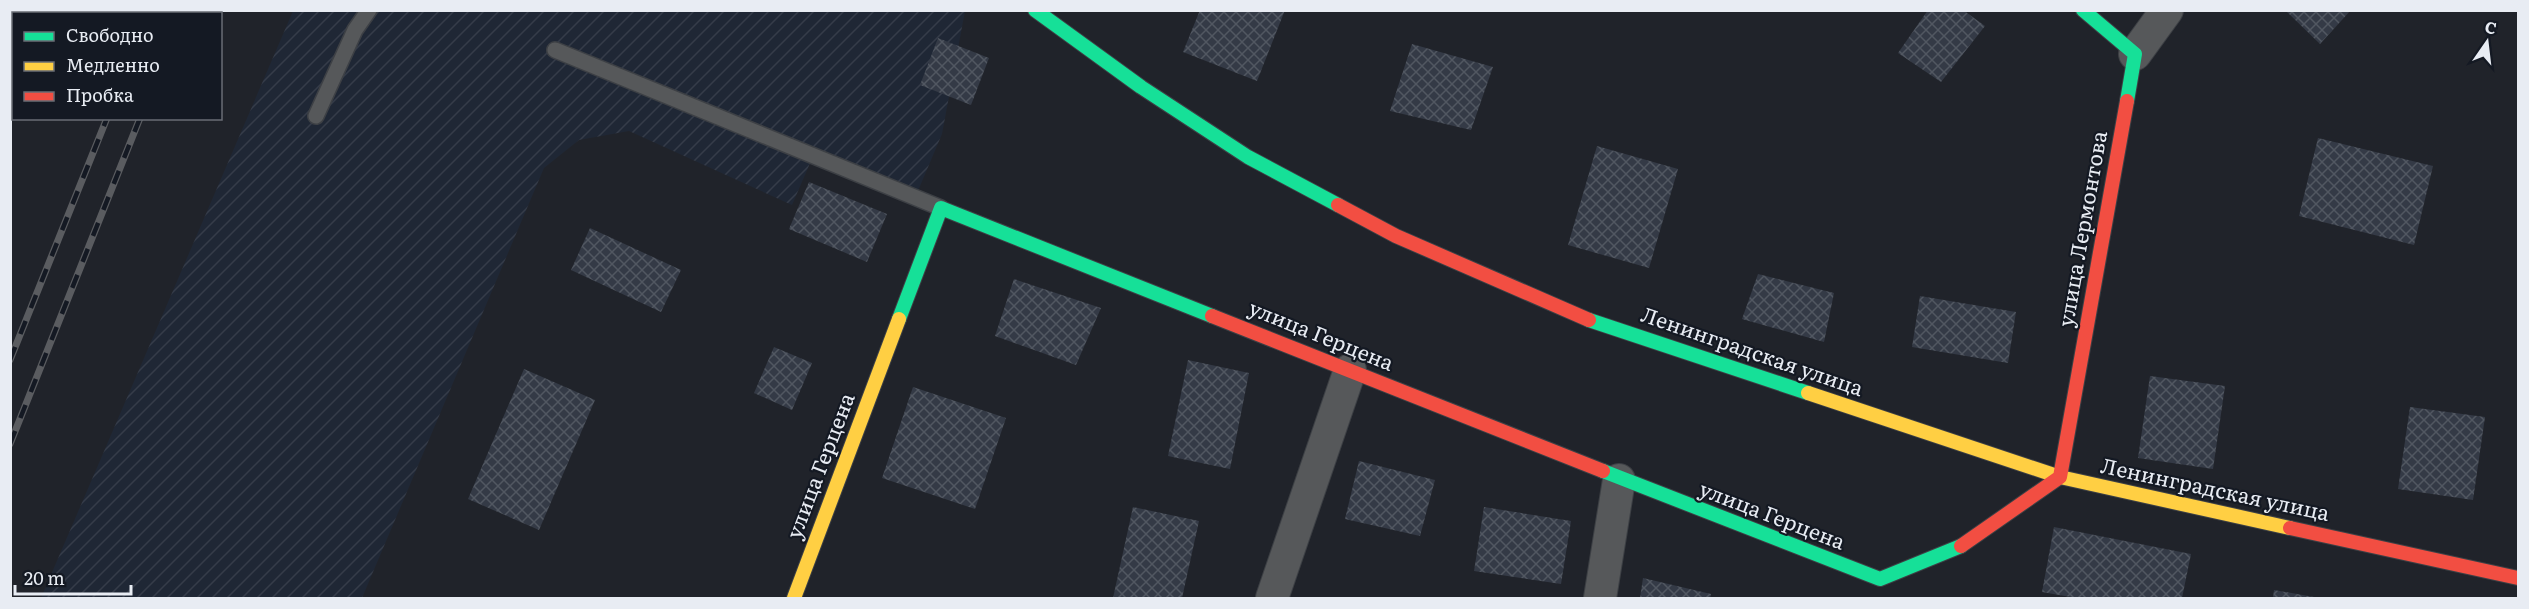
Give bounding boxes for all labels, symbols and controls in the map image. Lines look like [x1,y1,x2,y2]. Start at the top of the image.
legend [12,12,222,120]
north arrow [2457,12,2517,72]
text: С [2482,13,2499,39]
text: Свободно [66,21,154,48]
text: Медленно [66,51,160,78]
text: Пробка [66,81,134,108]
street label: улица Лермонтова [2048,127,2113,329]
street label: улица Герцена [1245,290,1400,377]
street label: Ленинградская улица [1638,297,1869,402]
street label: улица Герцена [777,387,861,543]
street label: Ленинградская улица [2098,448,2333,527]
street label: улица Герцена [1695,472,1851,556]
scale bar [15,558,130,596]
text: 20 m [24,564,65,591]

